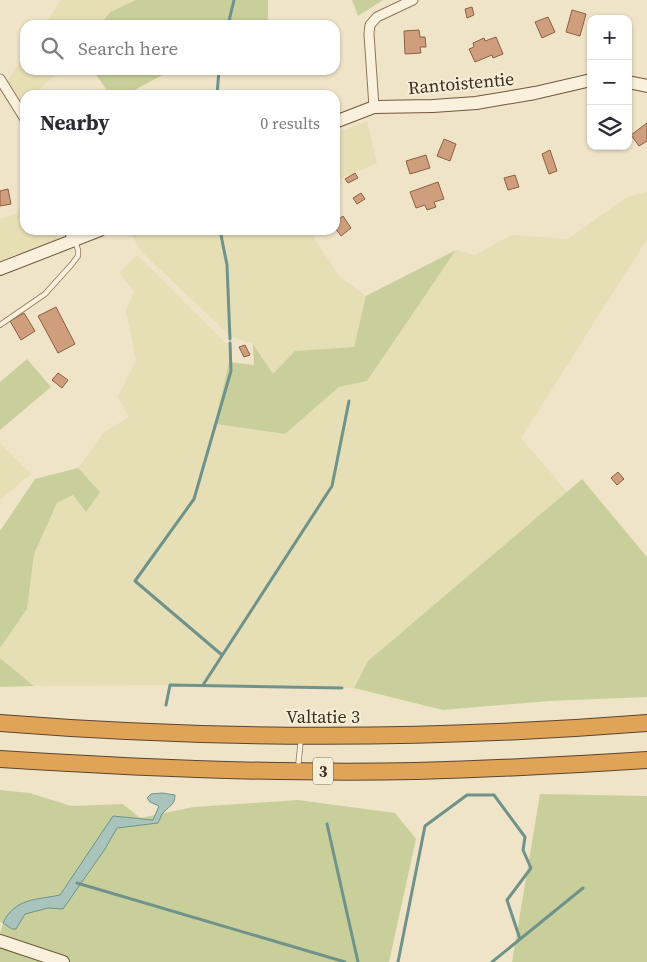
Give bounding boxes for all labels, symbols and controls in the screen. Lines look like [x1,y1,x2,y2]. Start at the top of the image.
map controls [587,15,632,150]
button: + [587,15,632,60]
search box [20,20,340,75]
icon: search [38,34,66,62]
text: Search here [78,35,178,61]
button: − [587,60,632,105]
street label: Rantoistentie [407,66,515,100]
button: layers [587,105,632,150]
text: Nearby [40,108,110,137]
text: 0 results [260,112,320,134]
street label: Valtatie 3 [286,704,360,729]
road number: 3 [313,758,333,784]

